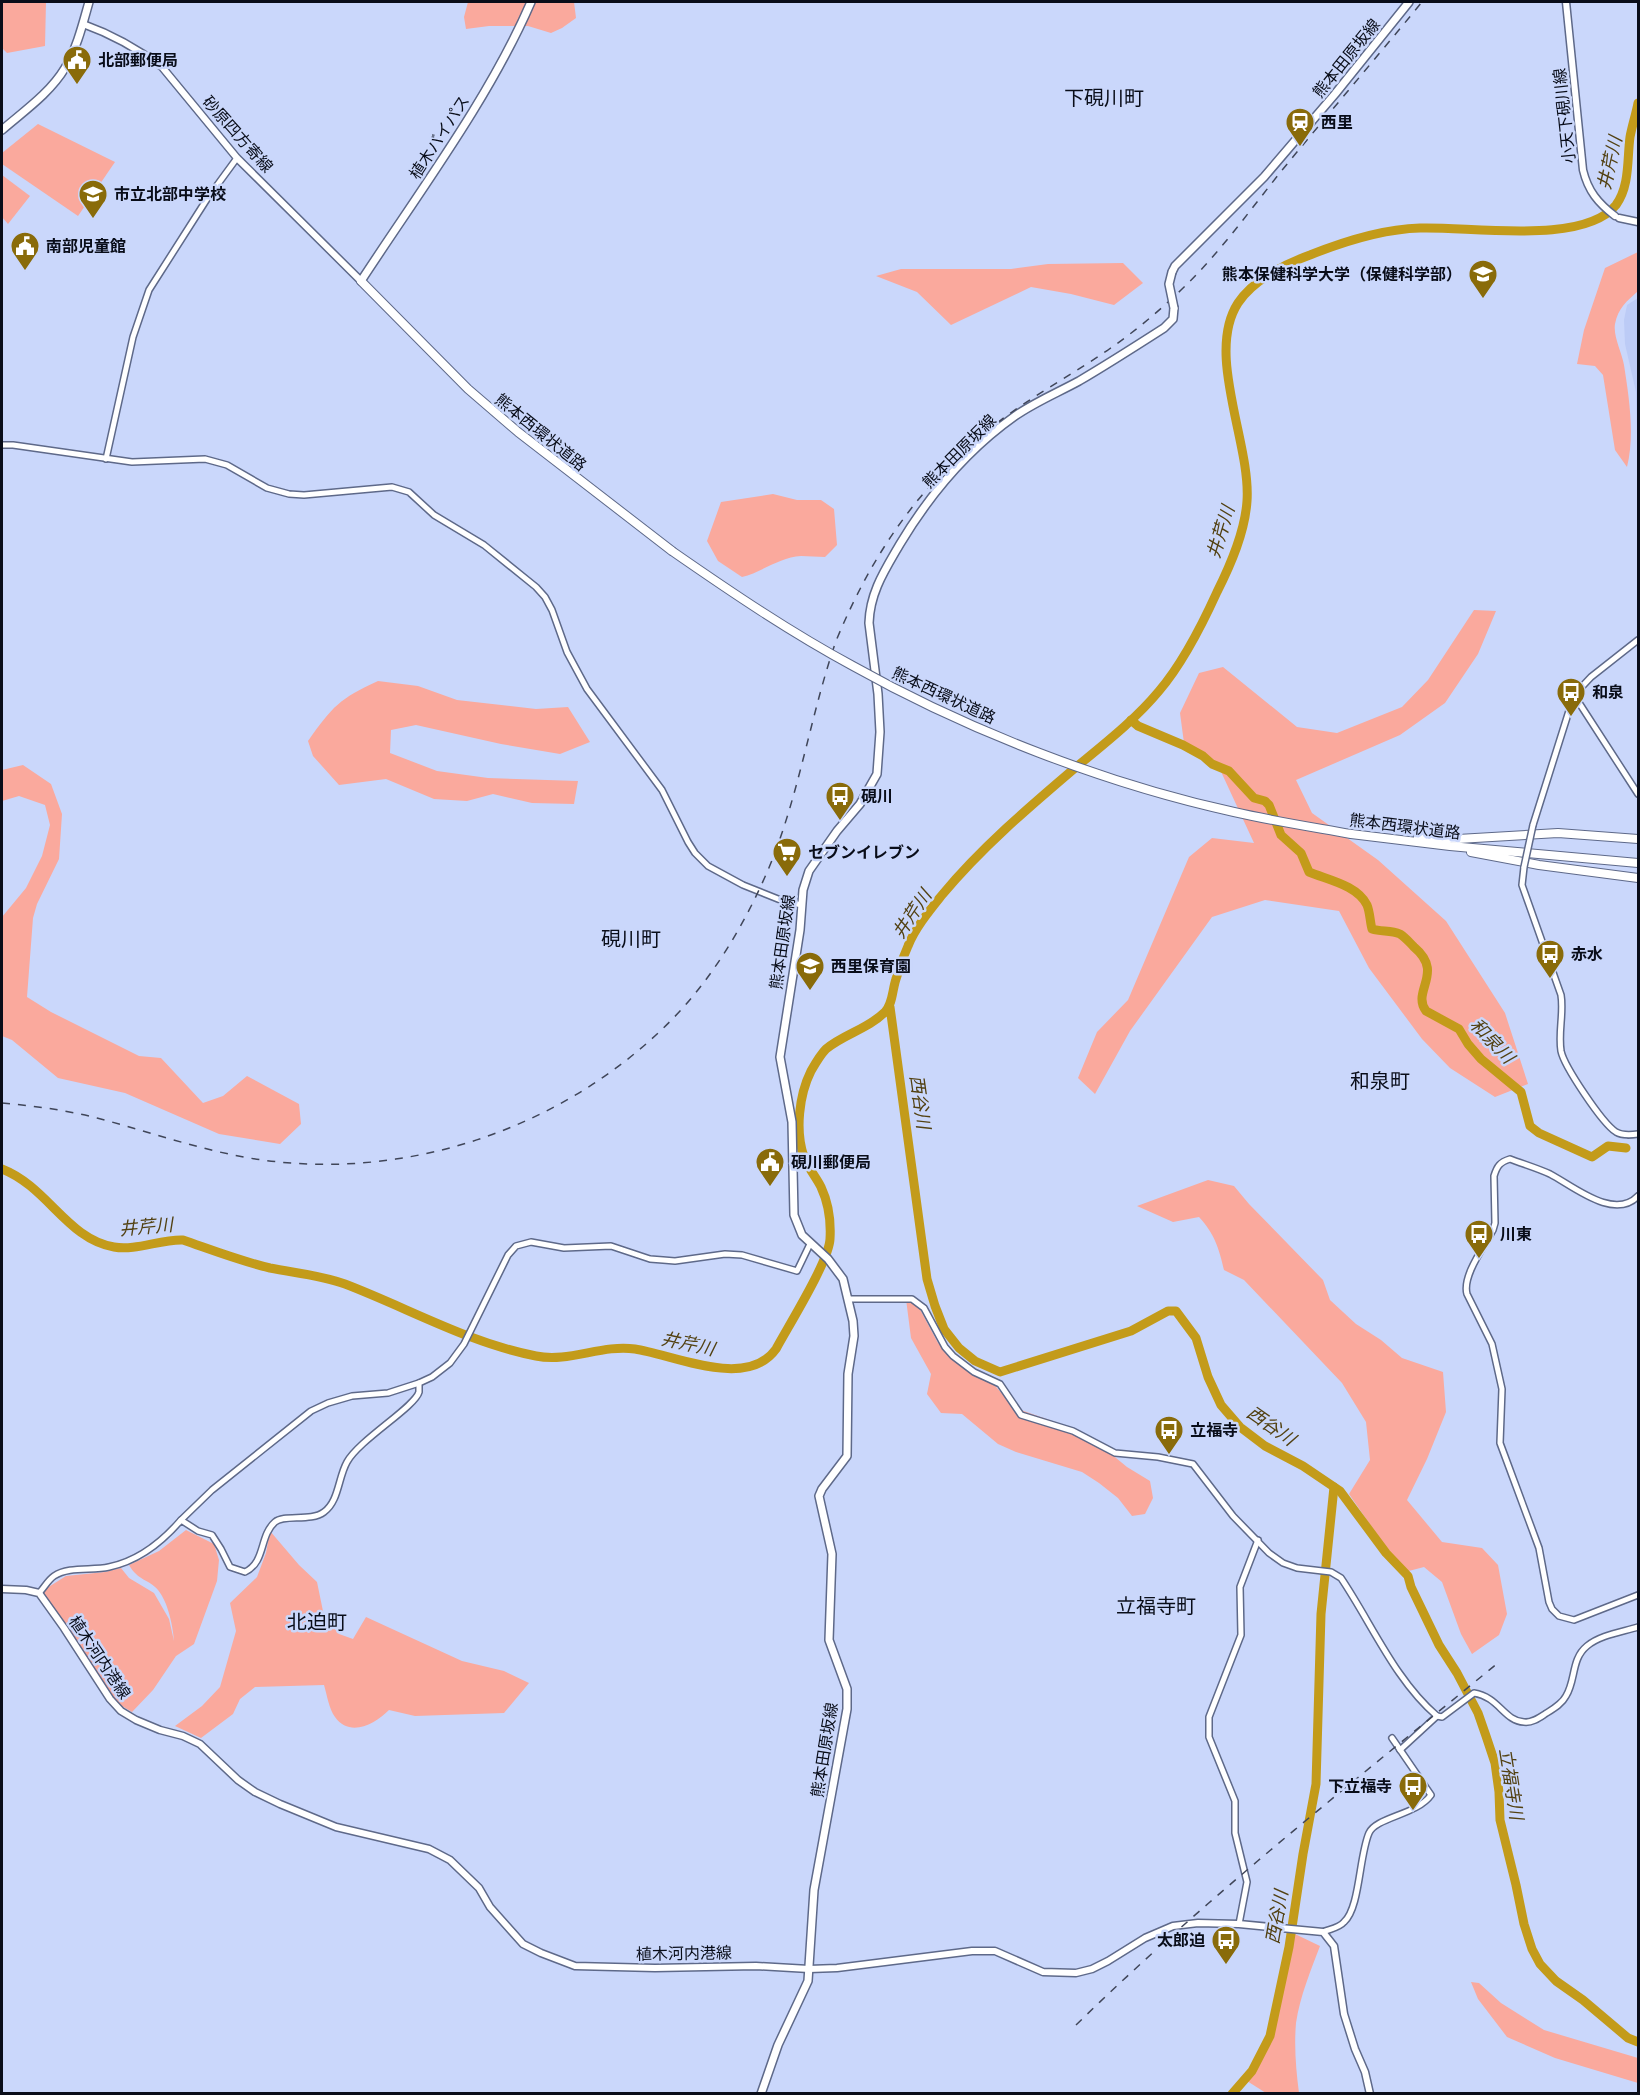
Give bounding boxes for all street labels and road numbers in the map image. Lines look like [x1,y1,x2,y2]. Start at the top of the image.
street label: 熊本田原坂線 [1309,15,1384,102]
street label: 小天下硯川線 [1550,67,1579,165]
street label: 砂原四方寄線 [198,92,277,176]
street label: 植木バイパス [405,92,473,183]
street label: 熊本西環状道路 [491,390,590,475]
street label: 熊本田原坂線 [919,411,1000,492]
street label: 熊本西環状道路 [889,663,999,728]
street label: 熊本西環状道路 [1348,810,1462,843]
street label: 熊本田原坂線 [766,893,799,991]
street label: 植木河内港線 [65,1612,134,1702]
street label: 熊本田原坂線 [808,1701,841,1799]
street label: 植木河内港線 [636,1943,732,1964]

